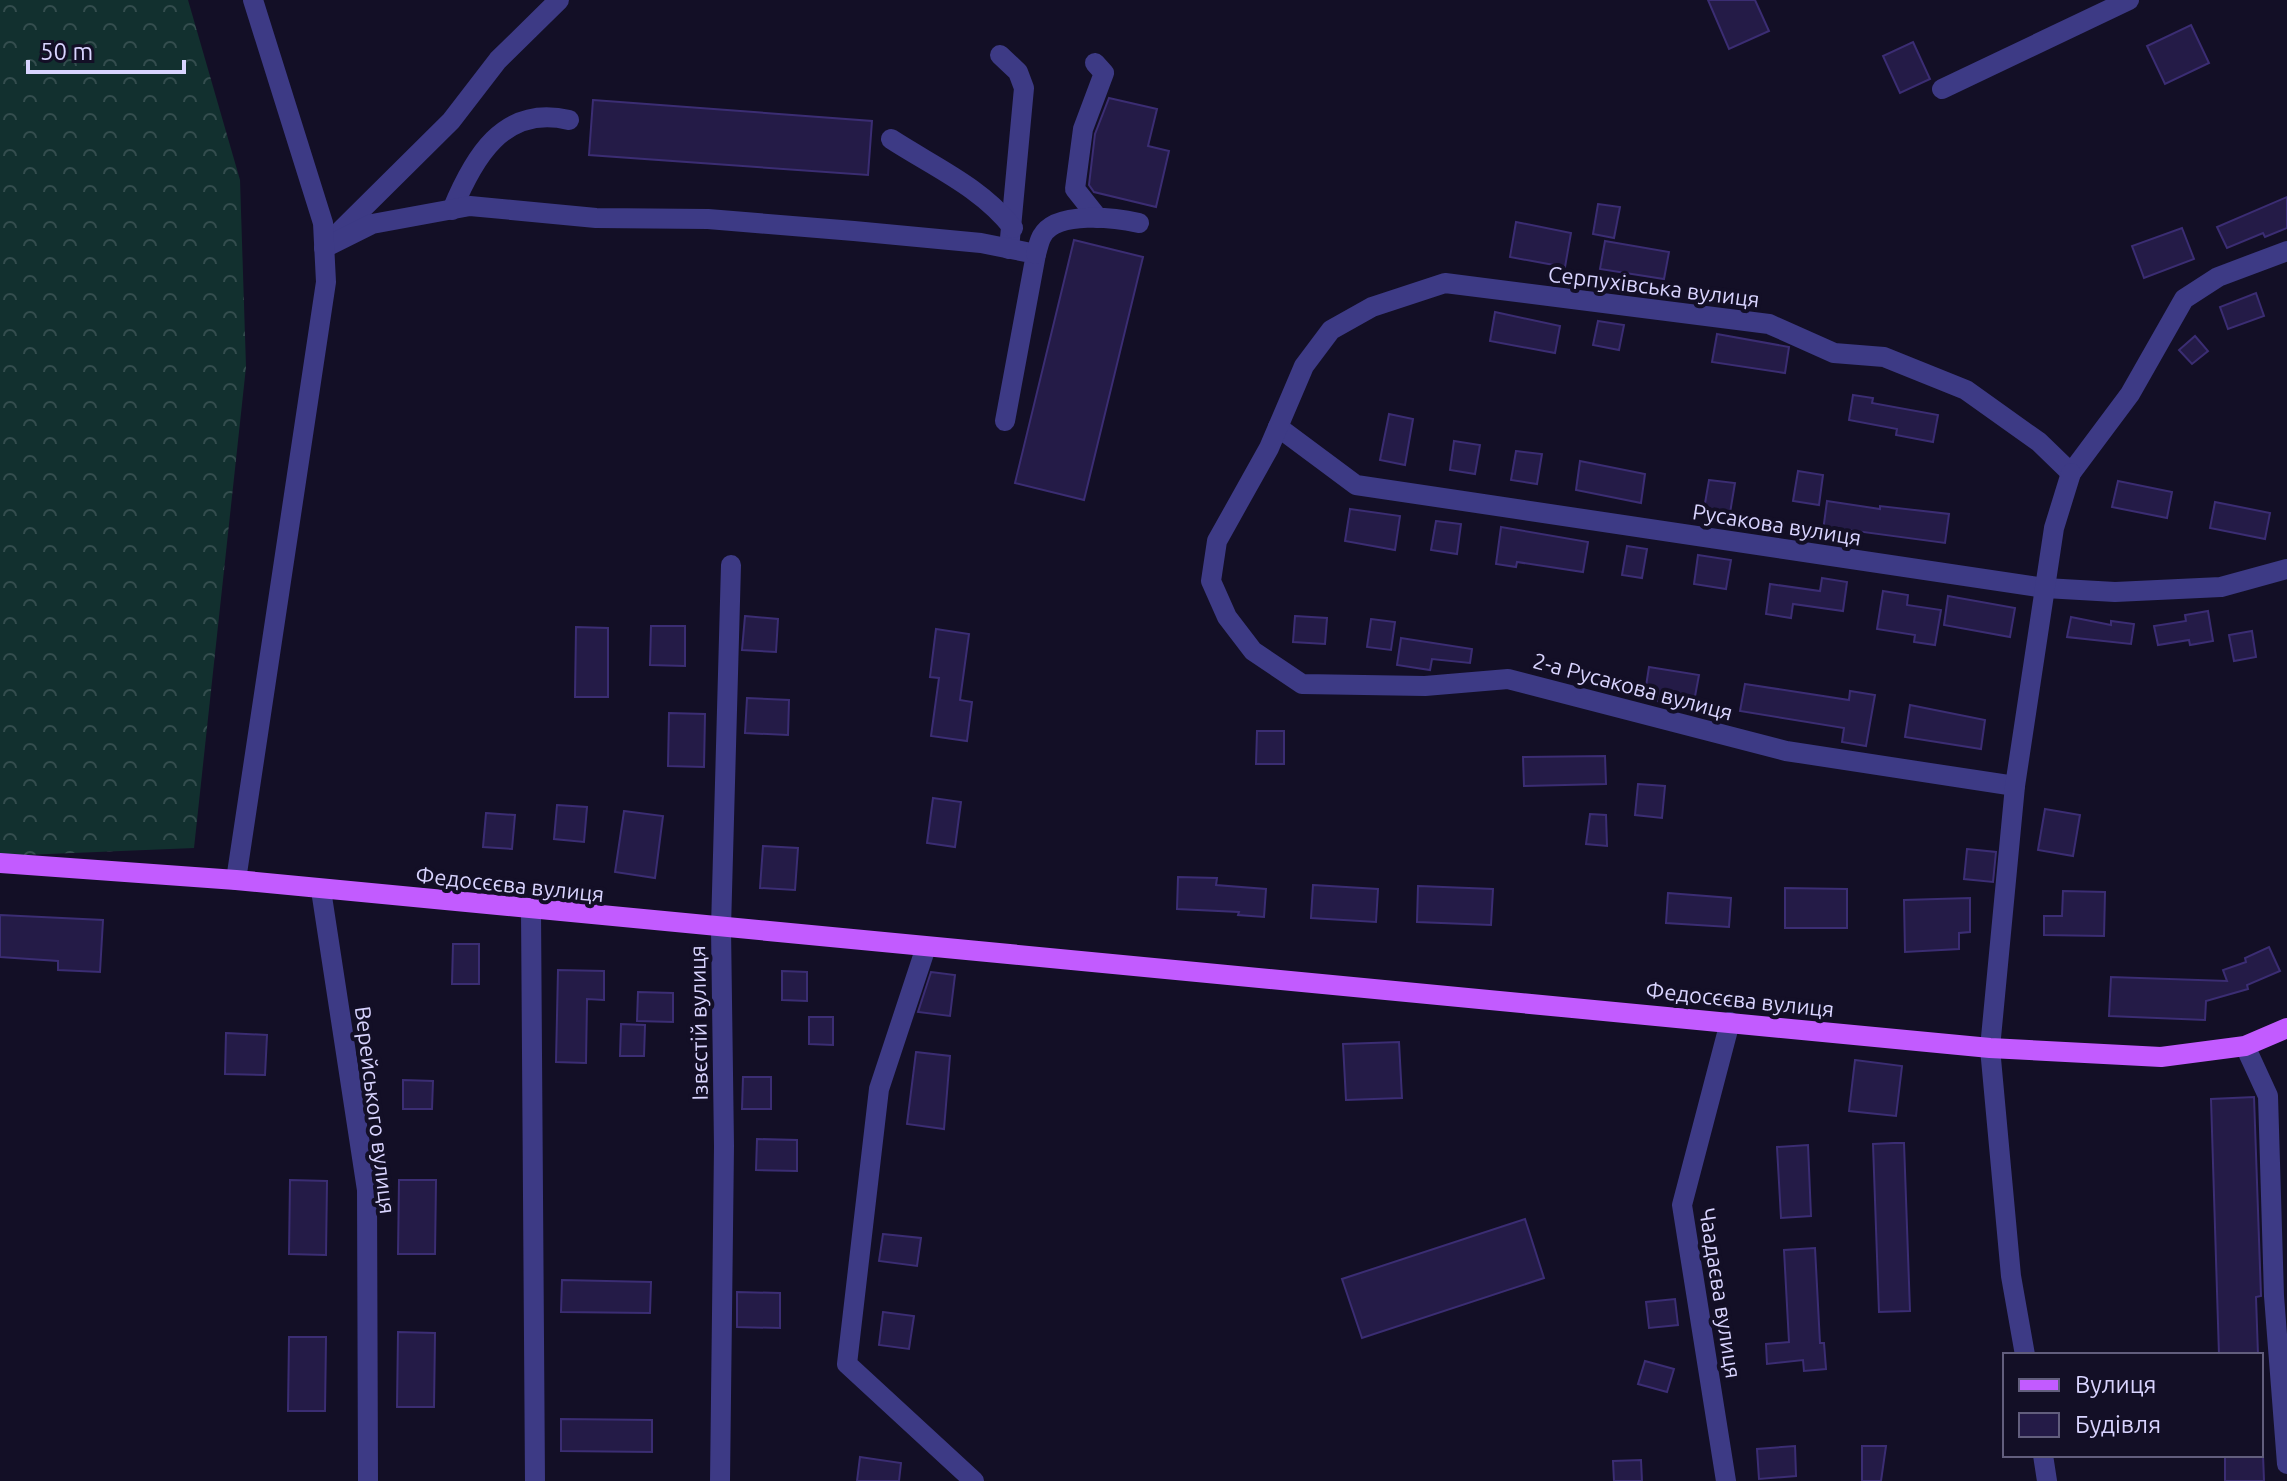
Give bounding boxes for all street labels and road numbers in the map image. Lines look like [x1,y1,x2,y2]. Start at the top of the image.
street label: Серпухівська вулиця [1547,261,1761,311]
street label: Русакова вулиця [1691,498,1863,550]
street label: 2-а Русакова вулиця [1530,647,1736,725]
street label: Федосєєва вулиця [414,862,606,906]
street label: Ізвєстій вулиця [684,945,712,1101]
street label: Федосєєва вулиця [1644,977,1836,1021]
street label: Верейського вулиця [351,1005,401,1215]
street label: Чаадаєва вулиця [1695,1206,1747,1380]

